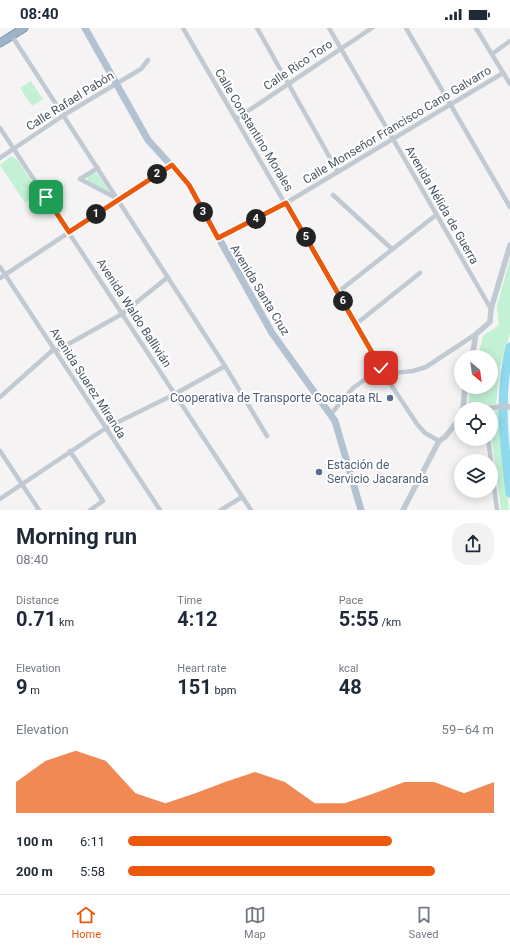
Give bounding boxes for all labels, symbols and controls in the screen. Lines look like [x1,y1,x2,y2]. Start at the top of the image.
text: 08:40 [20,5,59,23]
street label: Calle Rico Toro [261,37,335,93]
street label: Calle Monseñor Francisco Cano Galvarro [300,63,494,187]
street label: Calle Constantino Morales [212,66,296,194]
street label: Calle Rafael Pabón [24,68,116,134]
street label: Avenida Nélida de Guerra [402,143,482,267]
pin: 2 [147,164,167,184]
text: 2 [154,167,160,180]
pin [29,180,63,214]
icon: arrive [35,186,57,208]
pin: 3 [193,202,213,222]
pin: 1 [86,204,106,224]
text: 3 [200,205,206,218]
text: 1 [93,207,99,220]
pin: 4 [246,209,266,229]
text: 4 [253,212,259,225]
pin: 5 [296,227,316,247]
text: 5 [303,230,309,243]
street label: Avenida Santa Cruz [227,242,293,338]
street label: Avenida Waldo Ballivián [94,256,174,370]
pin: 6 [333,291,353,311]
text: 6 [340,294,346,307]
street label: Avenida Suarez Miranda [47,325,129,441]
north arrow [454,350,498,394]
map controls [454,350,498,498]
pin [364,351,398,385]
icon: check [370,357,392,379]
place label: Cooperativa de Transporte Cocapata RL [170,391,383,405]
marker: Cooperativa de Transporte Cocapata RL [385,393,395,403]
button: locate [454,402,498,446]
button: layers [454,454,498,498]
place label: Estación de Servicio Jacaranda [327,458,429,486]
marker: Estación de Servicio Jacaranda [314,467,324,477]
button: share [452,523,494,565]
text: Morning run [16,524,137,549]
text: 08:40 [16,552,48,567]
text: Distance [16,594,59,607]
text: Time [177,594,202,607]
text: Pace [339,594,363,607]
text: 0.71 [16,607,56,631]
text: 4:12 [177,607,217,631]
text: 5:55 [339,607,379,631]
text: km [56,616,74,629]
text: /km [379,616,401,629]
text: Elevation [16,662,61,675]
text: Heart rate [177,662,226,675]
text: kcal [339,662,359,675]
text: 9 [16,675,27,699]
text: 151 [177,675,212,699]
text: 48 [339,675,362,699]
text: m [27,684,40,697]
text: bpm [212,684,237,697]
text: Elevation [16,722,69,737]
text: 59–64 m [442,722,494,737]
text: 100 m [16,834,53,849]
text: 6:11 [80,834,105,849]
text: 200 m [16,864,53,879]
text: 5:58 [80,864,105,879]
tab: Home [71,904,101,941]
tab: Map [244,904,266,941]
tab: Saved [409,904,439,941]

